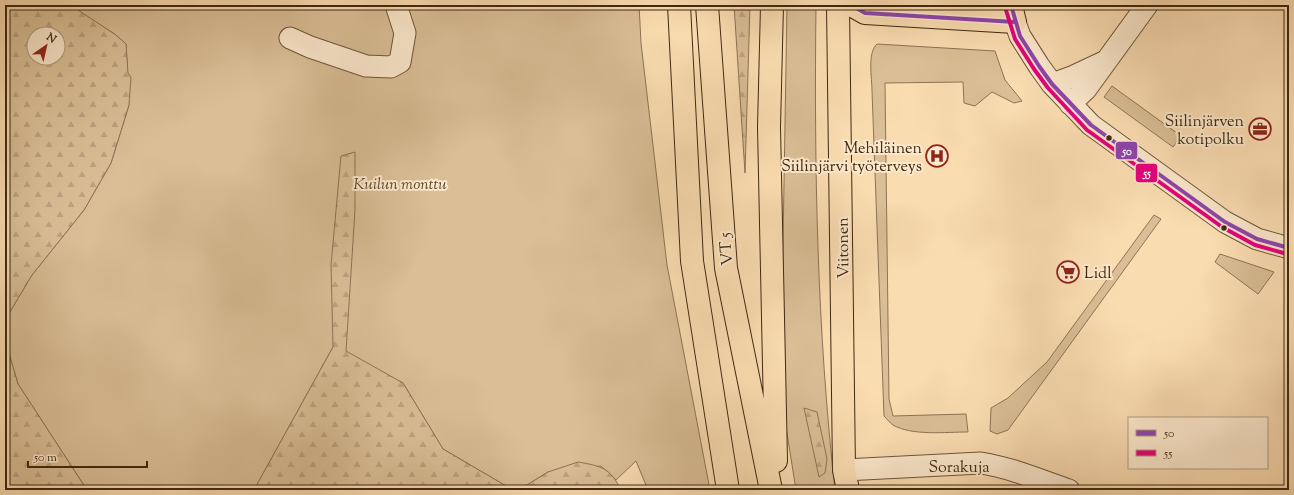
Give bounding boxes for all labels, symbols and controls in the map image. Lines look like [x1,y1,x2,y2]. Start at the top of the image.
north arrow [26,26,66,66]
text: N [42,29,59,48]
place label: Siilinjärven kotipolku [1165,111,1245,152]
office icon: Siilinjärven kotipolku [1247,116,1273,142]
unlabelled marker [1104,133,1114,143]
place label: Mehiläinen Siilinjärvi työterveys [781,138,923,179]
line badge: 50 [1115,141,1138,160]
hospital icon: Mehiläinen Siilinjärvi työterveys [924,143,950,169]
text: 50 [1121,144,1132,160]
line badge: 55 [1135,163,1158,183]
text: 55 [1142,166,1151,182]
park label: Kuilun monttu [353,174,447,197]
street label: Viitonen [832,217,857,279]
unlabelled marker [1219,223,1229,233]
street label: VT 5 [715,231,740,266]
supermarket icon: Lidl [1055,259,1081,285]
place label: Lidl [1084,263,1112,286]
legend [1128,417,1268,469]
text: 50 [1163,425,1174,443]
scale bar [28,443,147,469]
text: 55 [1163,445,1172,463]
text: 50 m [33,449,57,467]
street label: Sorakuja [928,457,990,480]

